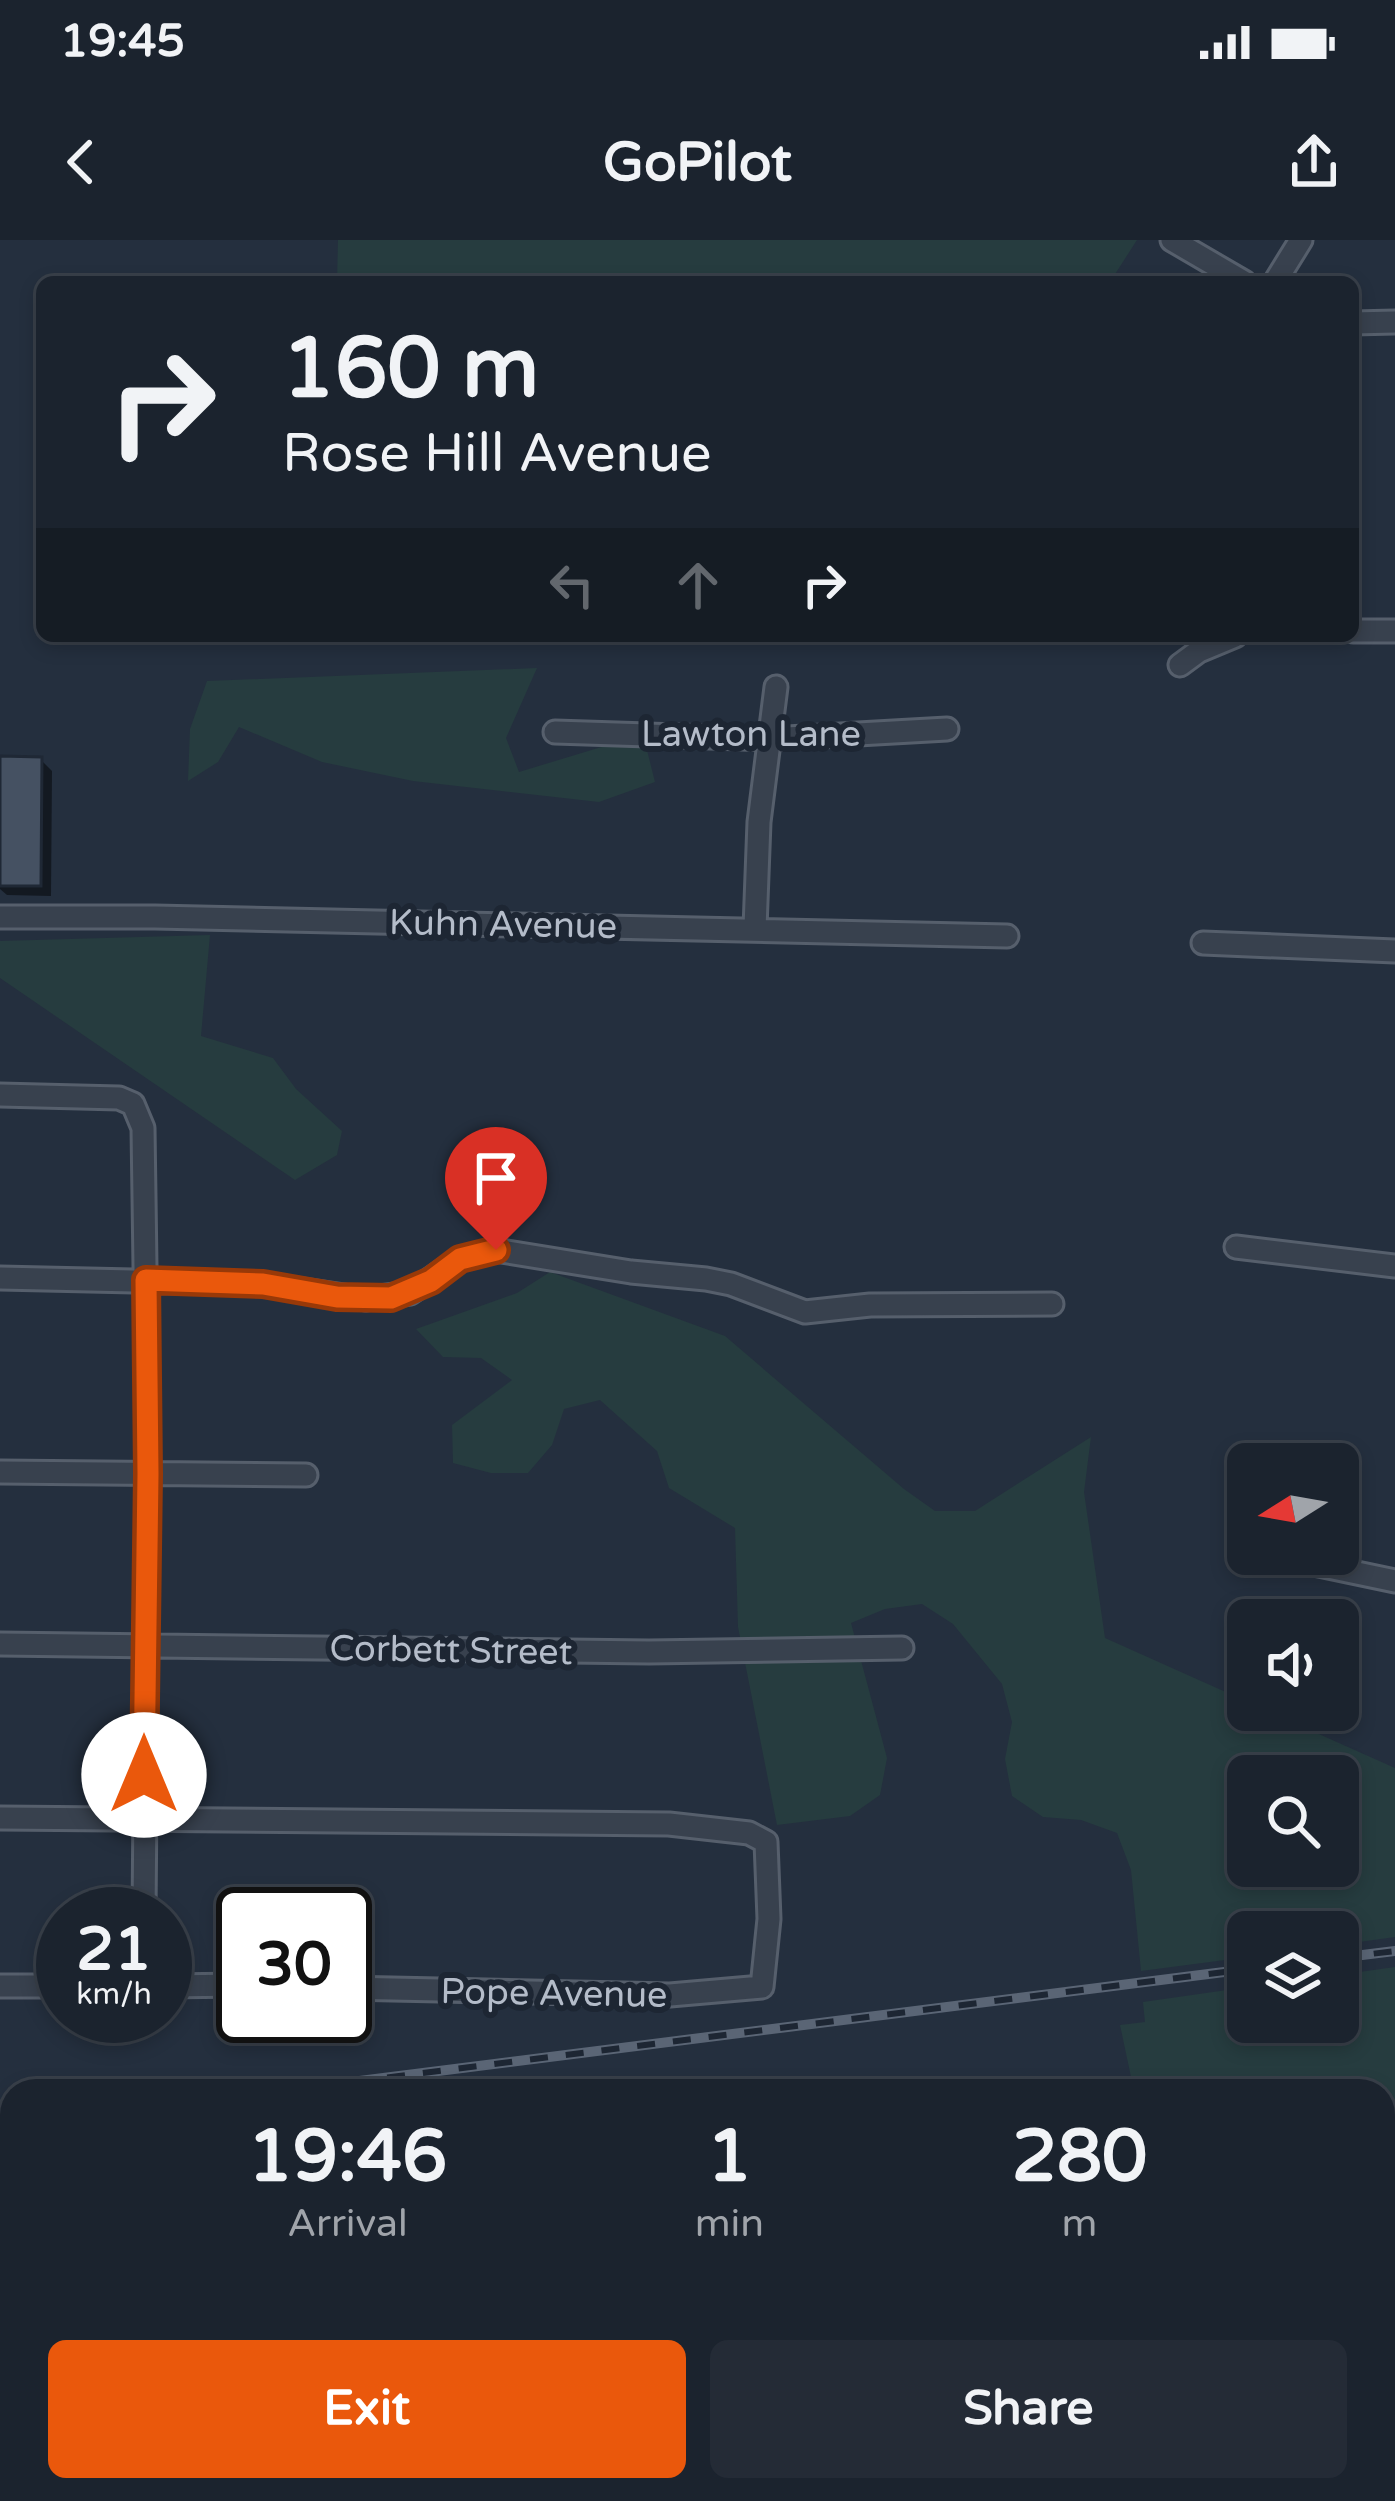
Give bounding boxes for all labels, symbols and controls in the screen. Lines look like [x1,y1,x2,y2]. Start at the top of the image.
text: 19:45 [60,15,185,69]
icon: back [48,129,114,195]
icon: share [1281,129,1347,195]
text: GoPilot [603,130,792,195]
text: 160 m [282,319,539,420]
icon: right [84,324,240,480]
text: Rose Hill Avenue [282,421,712,486]
icon: left [539,552,605,618]
icon: ahead [665,552,731,618]
icon: right [791,552,857,618]
street label: Lawton Lane [641,713,861,756]
street label: Kuhn Avenue [389,901,617,948]
pin [445,1127,547,1250]
icon: arrive [463,1145,529,1211]
north arrow [1227,1443,1359,1575]
map controls [1227,1443,1359,2043]
button: sound [1227,1599,1359,1731]
street label: Corbett Street [329,1627,573,1674]
position arrow [81,1712,207,1838]
button: search [1227,1755,1359,1887]
speed limit sign: 30 [216,1887,372,2043]
button: layers [1227,1911,1359,2043]
text: 21 [76,1914,152,1986]
street label: Pope Avenue [440,1970,668,2017]
text: km/h [76,1976,152,2013]
text: 19:46 [248,2114,447,2201]
text: 1 [707,2114,752,2201]
text: 280 [1012,2114,1147,2201]
text: Arrival [287,2200,408,2247]
text: min [695,2200,764,2247]
text: m [1062,2200,1097,2247]
button: Exit [48,2340,686,2478]
button: Share [710,2340,1347,2478]

